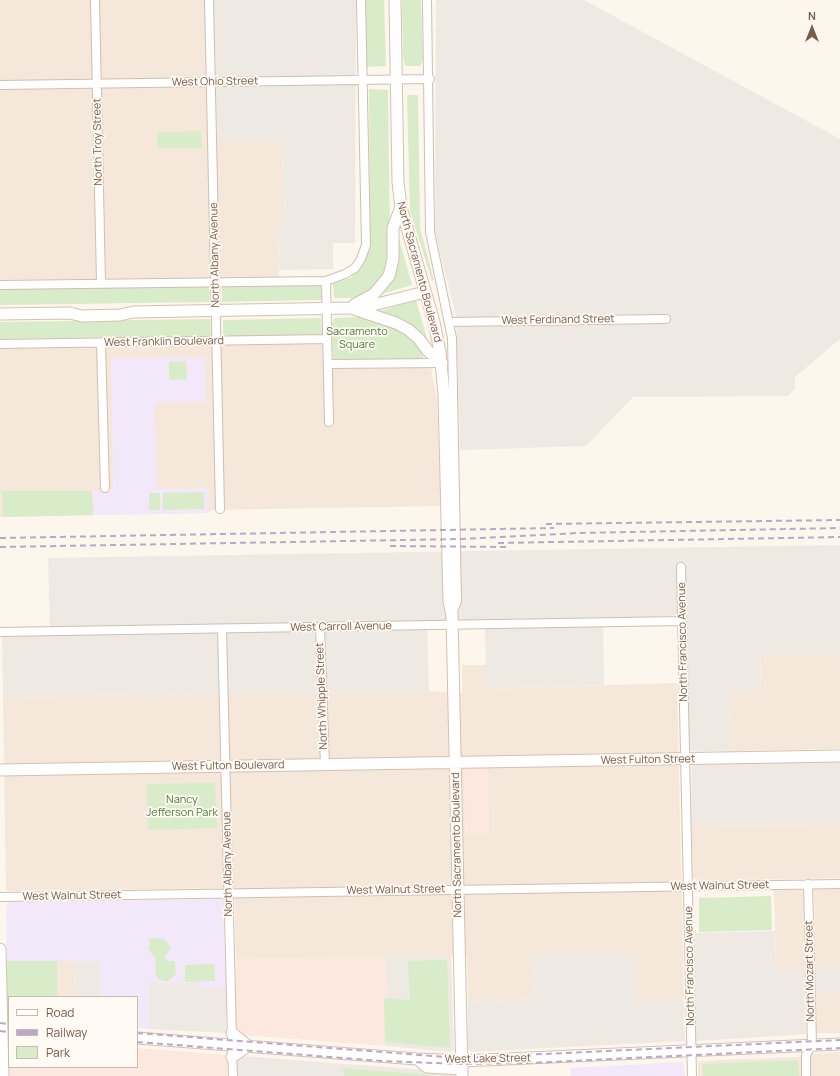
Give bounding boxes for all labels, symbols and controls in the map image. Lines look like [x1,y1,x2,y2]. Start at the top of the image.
north arrow [792,8,832,48]
text: N [808,8,816,23]
street label: West Ohio Street [172,75,258,89]
street label: North Troy Street [91,98,105,186]
street label: North Sacramento Boulevard [394,200,444,344]
street label: North Albany Avenue [207,202,223,308]
street label: West Ferdinand Street [501,312,615,328]
park label: Sacramento Square [326,325,388,351]
street label: West Franklin Boulevard [104,334,224,350]
street label: North Francisco Avenue [675,582,691,702]
street label: West Carroll Avenue [290,620,392,634]
street label: North Whipple Street [314,642,330,750]
street label: West Fulton Street [600,753,696,767]
street label: West Fulton Boulevard [171,758,285,774]
street label: North Sacramento Boulevard [449,772,465,918]
park label: Nancy Jefferson Park [146,793,218,819]
street label: North Albany Avenue [220,811,236,917]
street label: West Walnut Street [670,879,770,893]
street label: West Walnut Street [346,883,446,897]
street label: West Walnut Street [22,889,122,903]
street label: North Francisco Avenue [682,906,698,1026]
street label: North Mozart Street [803,920,817,1022]
legend [8,996,138,1068]
text: Road [46,1004,74,1021]
text: Railway [46,1024,87,1041]
text: Park [46,1044,70,1061]
street label: West Lake Street [445,1052,531,1066]

